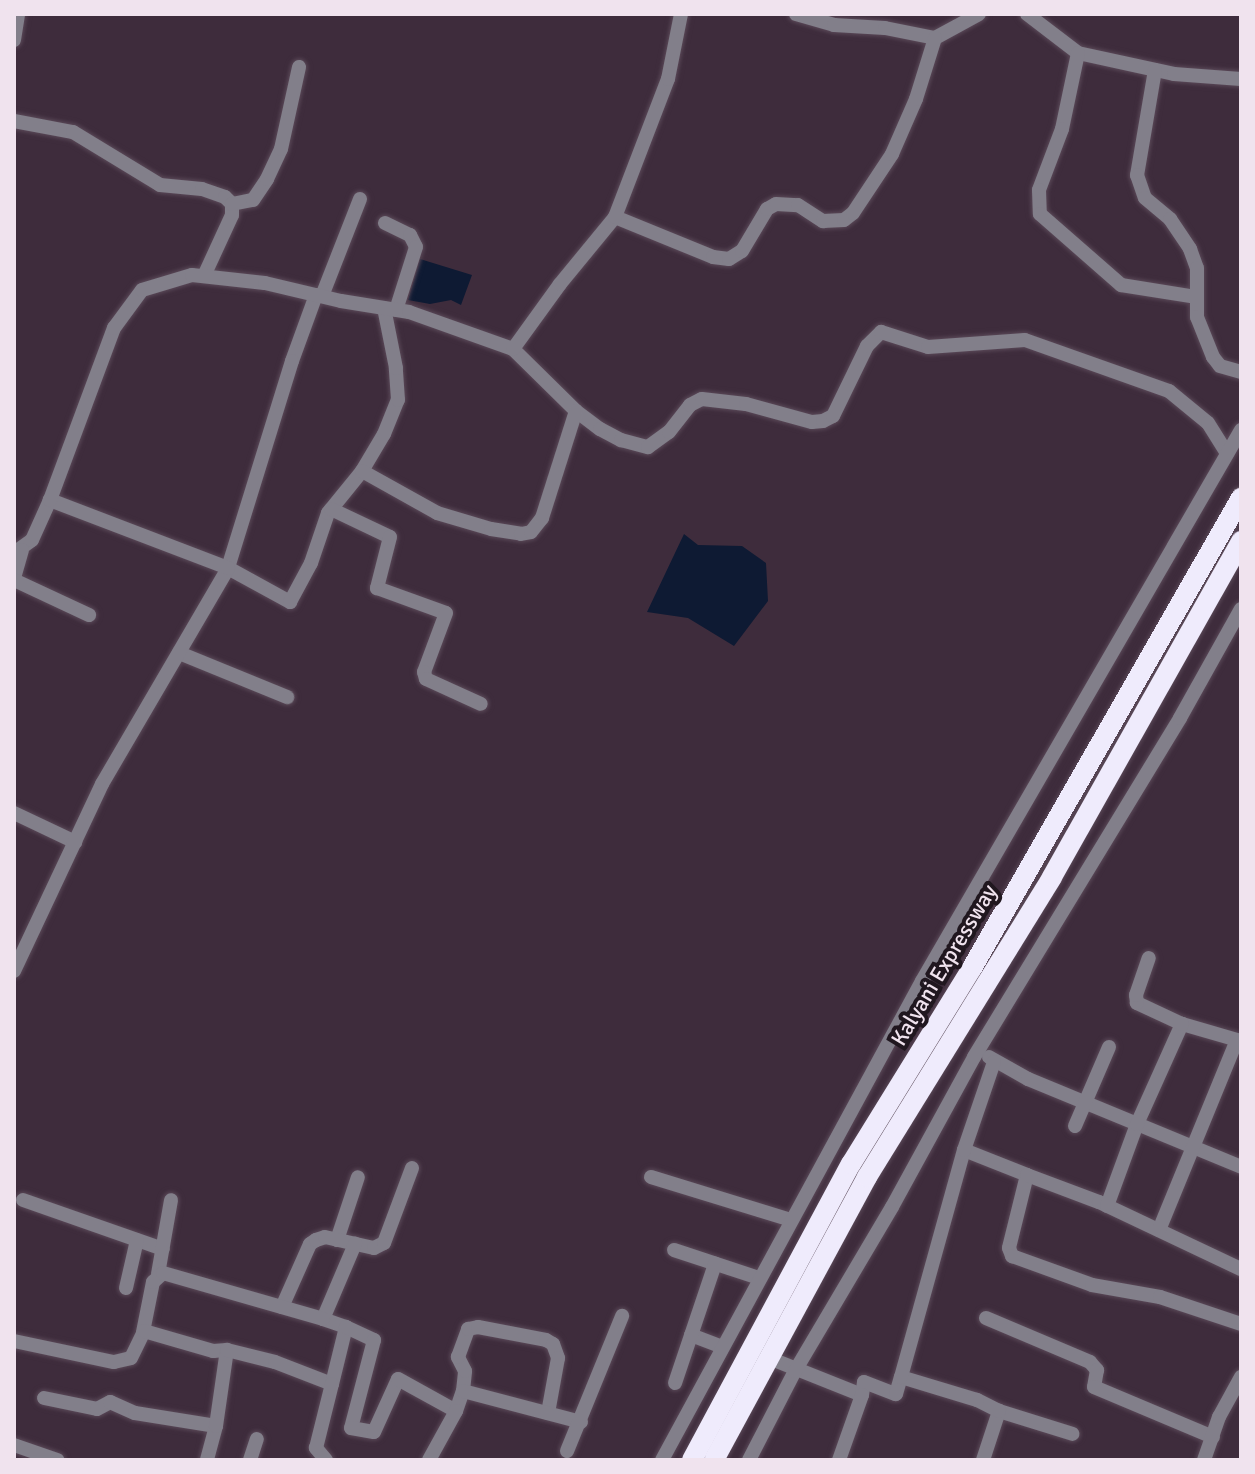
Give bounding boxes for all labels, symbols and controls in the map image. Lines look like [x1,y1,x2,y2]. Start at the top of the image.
street label: Kalyani Expressway [885,880,1003,1050]

